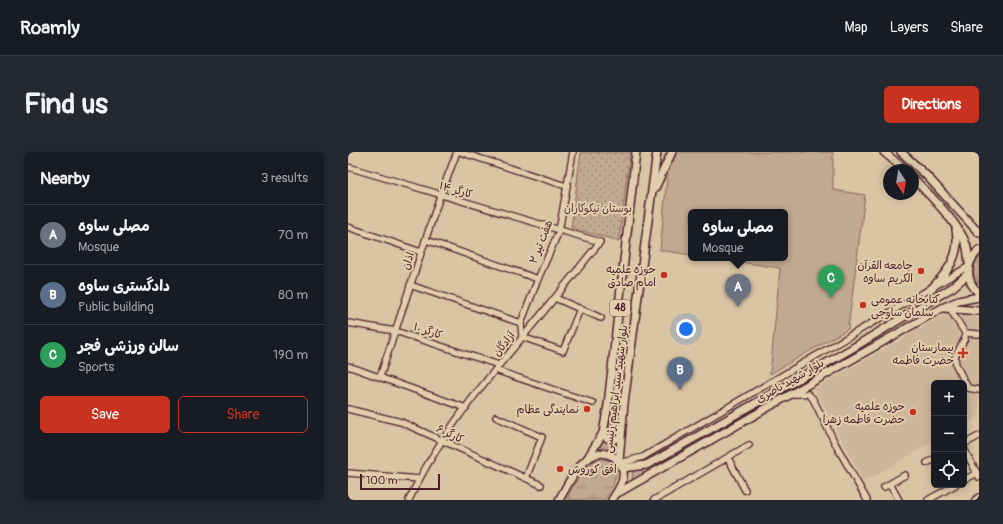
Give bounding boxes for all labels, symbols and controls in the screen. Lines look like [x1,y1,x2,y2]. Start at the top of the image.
text: Roamly [20,16,80,40]
text: Map [845,19,868,36]
text: Layers [890,19,928,36]
text: Share [950,19,983,36]
button: Directions [884,86,979,123]
text: Find us [24,87,108,122]
north arrow [883,164,919,200]
text: Nearby [40,168,89,189]
text: 3 results [261,170,308,186]
street label: کارگر ۱۴ [438,179,475,201]
park label: بوستان نیکوکاران [564,202,632,216]
popup [688,209,788,261]
text: مصلی ساوه [78,217,150,236]
street label: هفت تیر ۲ [527,218,555,266]
text: مصلی ساوه [702,218,774,237]
text: A [49,227,57,243]
text: 70 m [278,227,308,243]
text: Mosque [78,239,119,255]
text: Mosque [702,240,743,256]
street label: اذان [399,250,417,272]
place label: جامعه القرآن الکریم ساوه [858,259,913,287]
place label: حوزه علمیه امام صادق [606,263,656,291]
pin: C [818,265,844,298]
marker: جامعه القرآن الکریم ساوه [916,266,926,276]
marker: حوزه علمیه امام صادق [659,270,669,280]
pin: A [725,274,751,307]
text: دادگستری ساوه [78,277,170,296]
text: B [49,287,57,303]
text: 80 m [278,287,308,303]
place label: کتابخانه عمومی سلمان ساوجی [871,293,940,320]
text: Public building [78,299,154,315]
road number: 48 [610,300,630,316]
marker: کتابخانه عمومی سلمان ساوجی [858,300,868,310]
your location [676,319,696,339]
street label: کارگر ۱۰ [412,320,444,342]
street label: بلوار شهید سید ابراهیم رئیسی [602,324,632,454]
street label: آزادگان [490,328,519,359]
text: سالن ورزشی فجر [78,337,179,356]
place label: بیمارستان حضرت فاطمه [893,341,954,367]
text: C [49,347,57,363]
text: 190 m [273,347,308,363]
marker: بیمارستان حضرت فاطمه [957,347,969,359]
street label: بلوار شهید ناصری [754,356,827,407]
pin: B [667,357,693,390]
text: Sports [78,359,114,375]
map controls [931,380,967,488]
button: + [931,380,967,416]
button: Save [40,396,170,433]
button: Share [178,396,308,433]
place label: حوزه علمیه حضرت فاطمه زهرا [823,400,905,426]
place label: نمایندگی عظام [516,403,579,418]
marker: نمایندگی عظام [582,404,592,414]
marker: حوزه علمیه حضرت فاطمه زهرا [908,407,918,417]
button: − [931,416,967,452]
street label: کارگر ۶ [434,422,466,446]
button: locate [931,452,967,488]
place label: افق کوروش [568,463,617,477]
marker: افق کوروش [555,464,565,474]
scale bar [360,472,440,491]
text: 100 m [366,474,397,487]

